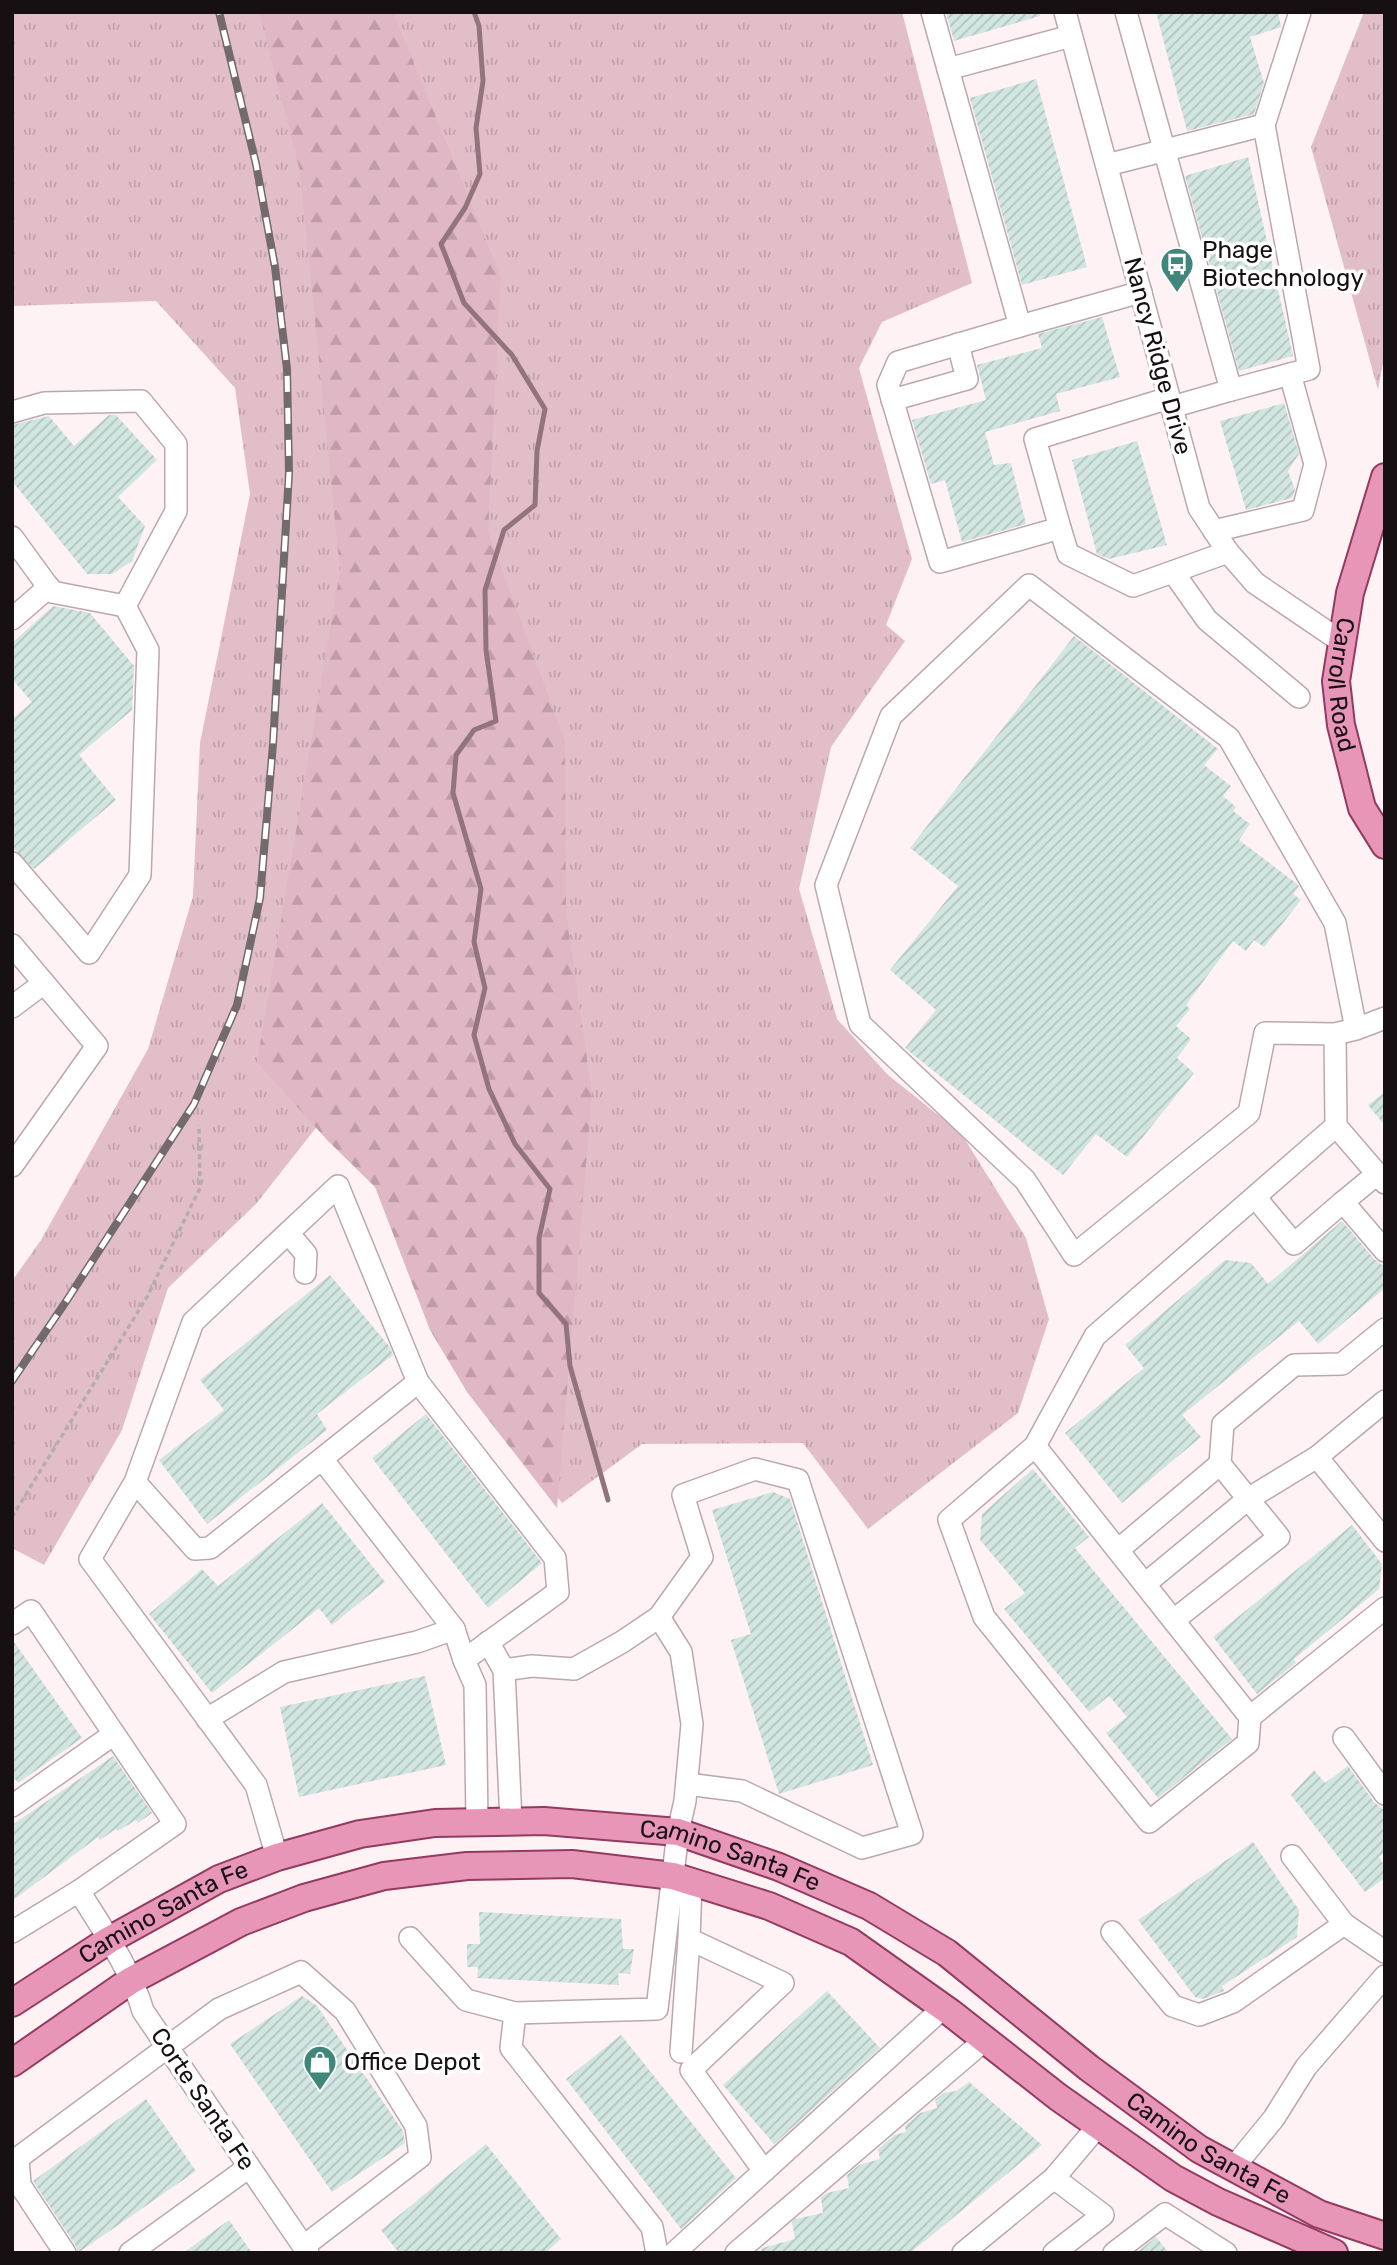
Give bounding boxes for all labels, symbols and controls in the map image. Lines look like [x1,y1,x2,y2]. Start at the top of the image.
place label: Phage Biotechnology [1202,236,1364,292]
bus stop icon: Phage Biotechnology [1158,245,1196,294]
street label: Nancy Ridge Drive [1118,254,1198,458]
street label: Carroll Road [1322,616,1361,755]
street label: Camino Santa Fe [639,1815,825,1897]
street label: Camino Santa Fe [74,1855,252,1970]
street label: Corte Santa Fe [145,2022,261,2176]
shop icon: Office Depot [301,2043,339,2092]
place label: Office Depot [344,2048,481,2076]
street label: Camino Santa Fe [1121,2086,1296,2210]

